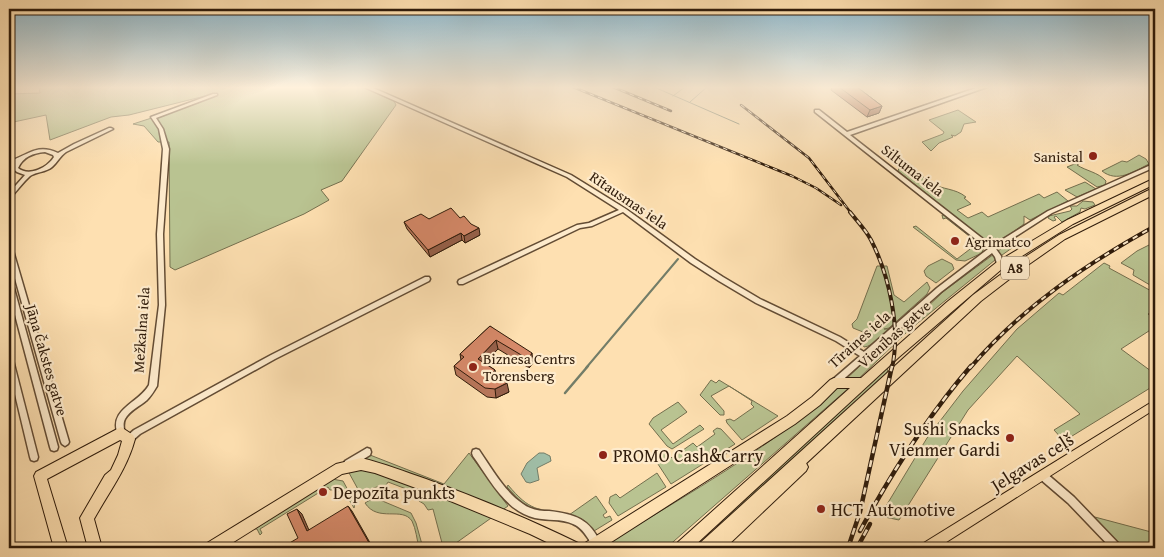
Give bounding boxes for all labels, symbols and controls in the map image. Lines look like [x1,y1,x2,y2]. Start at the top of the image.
street label: Siltuma iela [877,139,949,201]
place label: Sanistal [1033,146,1083,167]
marker: Sanistal [1087,150,1099,162]
street label: Rītausmas iela [586,166,672,234]
place label: Agrimatco [965,231,1031,252]
marker: Agrimatco [949,235,961,247]
road number: A8 [1001,256,1029,280]
street label: Mežkalna iela [128,286,154,374]
street label: Vienības gatve [853,295,935,373]
street label: Jāņa Čakstes gatve [20,300,73,418]
street label: Tīraines iela [823,305,895,373]
place label: Biznesa Centrs Torensberg [483,348,575,386]
marker: Biznesa Centrs Torensberg [467,361,479,373]
place label: Sushi Snacks Vienmer Gardi [889,415,1000,463]
street label: Jelgavas ceļš [984,426,1079,499]
marker: Sushi Snacks Vienmer Gardi [1004,432,1016,444]
place label: PROMO Cash&Carry [613,442,763,469]
marker: PROMO Cash&Carry [597,449,609,461]
place label: Depozīta punkts [333,479,455,506]
marker: Depozīta punkts [317,486,329,498]
place label: HCT Automotive [831,496,955,523]
marker: HCT Automotive [815,503,827,515]

